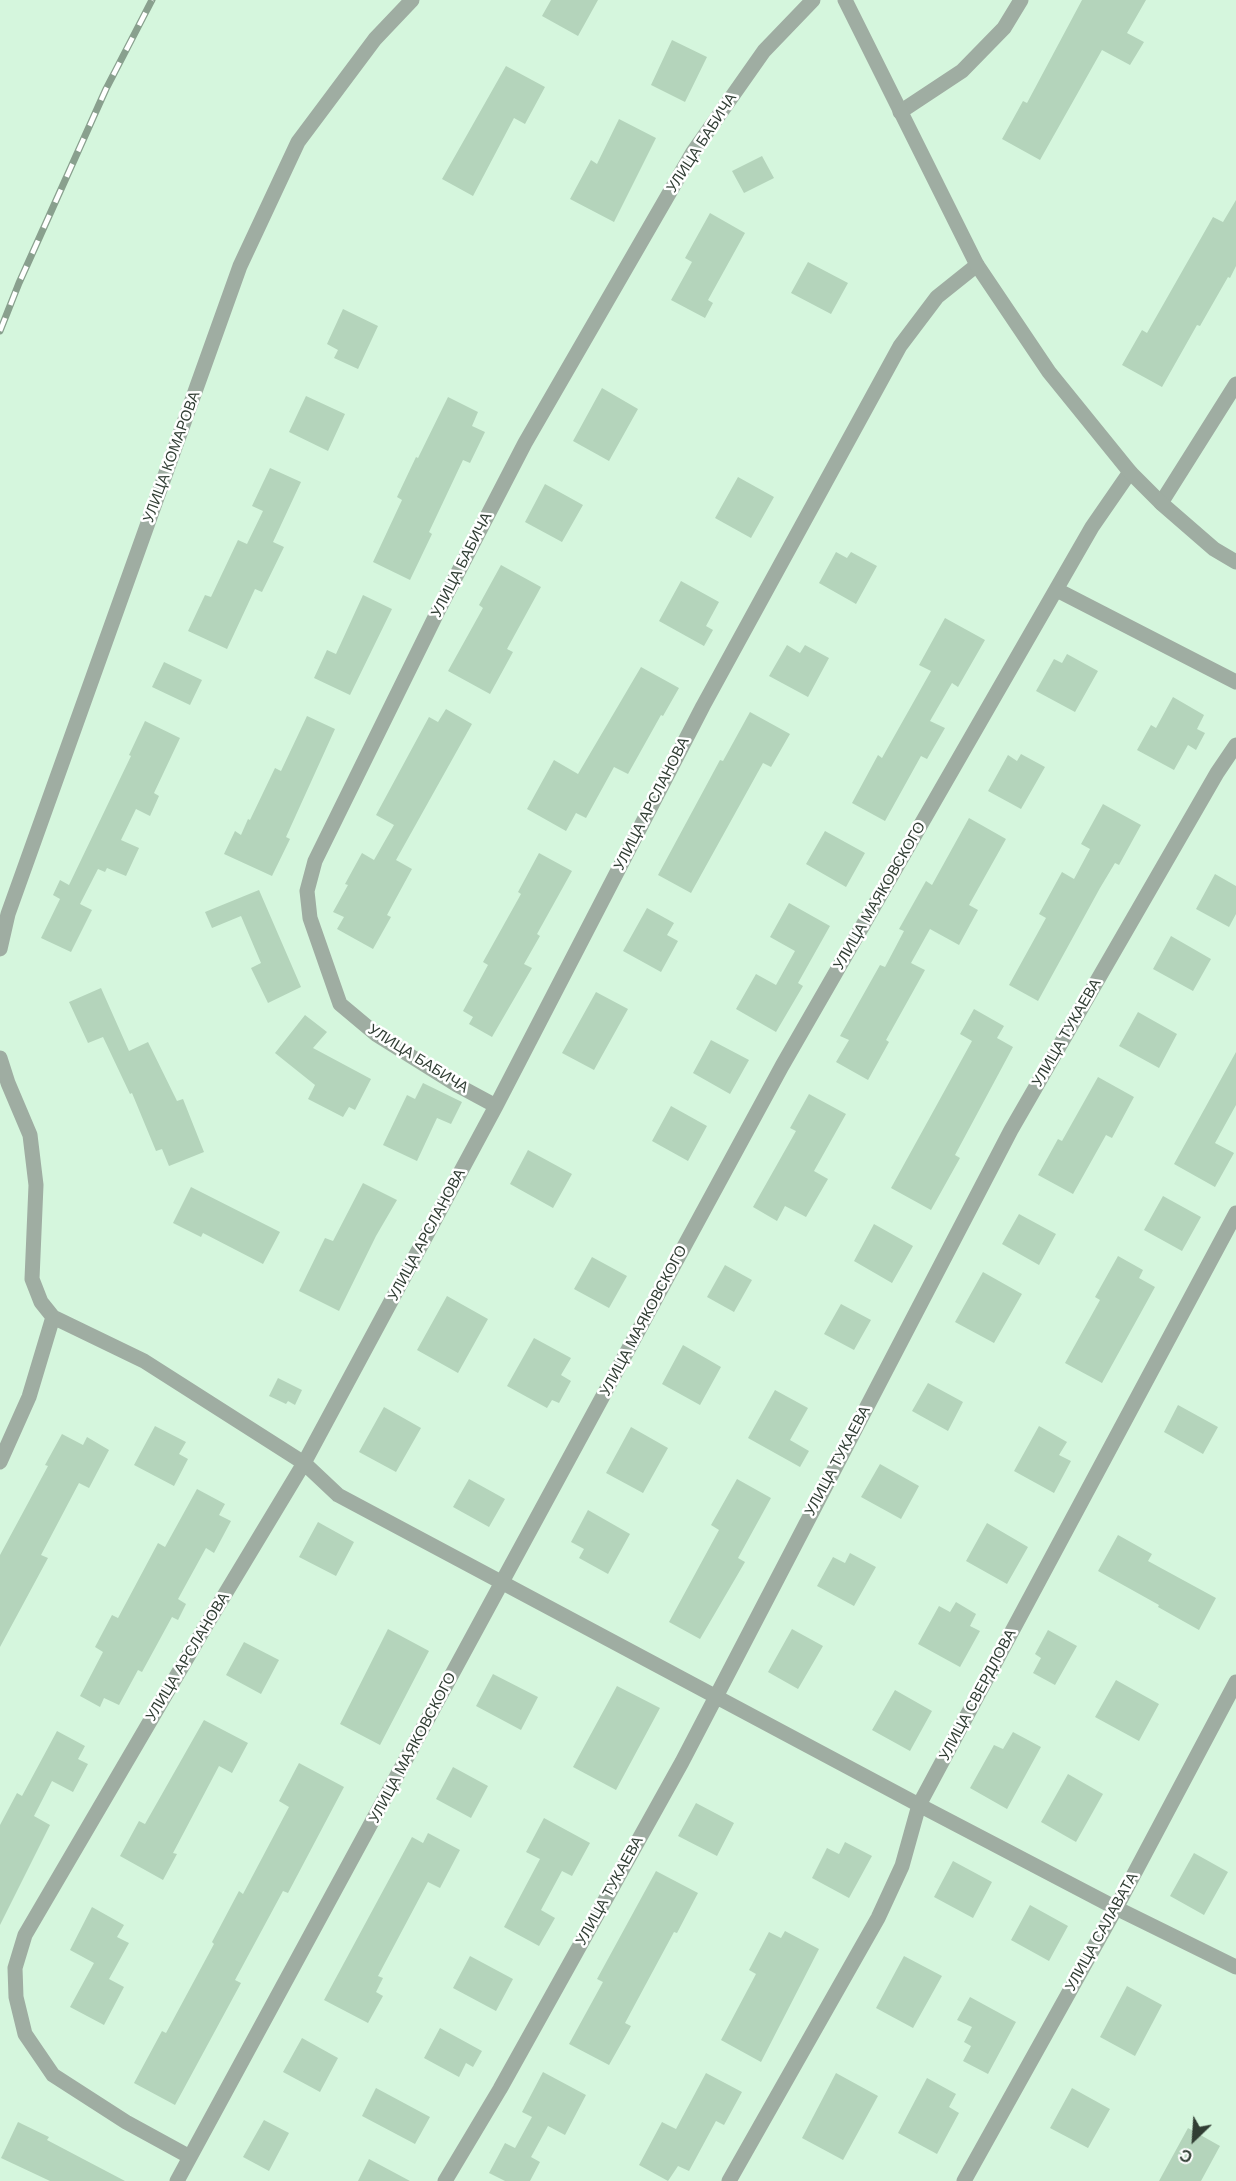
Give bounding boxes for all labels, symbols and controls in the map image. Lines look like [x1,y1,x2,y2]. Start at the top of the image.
street label: УЛИЦА БАБИЧА [663,90,741,196]
street label: УЛИЦА КОМАРОВА [140,389,204,525]
street label: УЛИЦА БАБИЧА [428,510,496,620]
street label: УЛИЦА АРСЛАНОВА [611,734,693,874]
street label: УЛИЦА МАЯКОВСКОГО [830,819,930,973]
street label: УЛИЦА ТУКАЕВА [1029,976,1105,1090]
street label: УЛИЦА БАБИЧА [364,1021,472,1097]
street label: УЛИЦА АРСЛАНОВА [385,1166,469,1304]
street label: УЛИЦА МАЯКОВСКОГО [597,1243,691,1399]
street label: УЛИЦА ТУКАЕВА [801,1403,875,1519]
street label: УЛИЦА АРСЛАНОВА [142,1589,234,1725]
street label: УЛИЦА СВЕРДЛОВА [936,1626,1020,1764]
street label: УЛИЦА МАЯКОВСКОГО [366,1670,460,1826]
street label: УЛИЦА ТУКАЕВА [573,1833,647,1949]
street label: УЛИЦА САЛАВАТА [1062,1870,1142,1994]
north arrow [1164,2109,1224,2169]
text: С [1177,2146,1195,2166]

